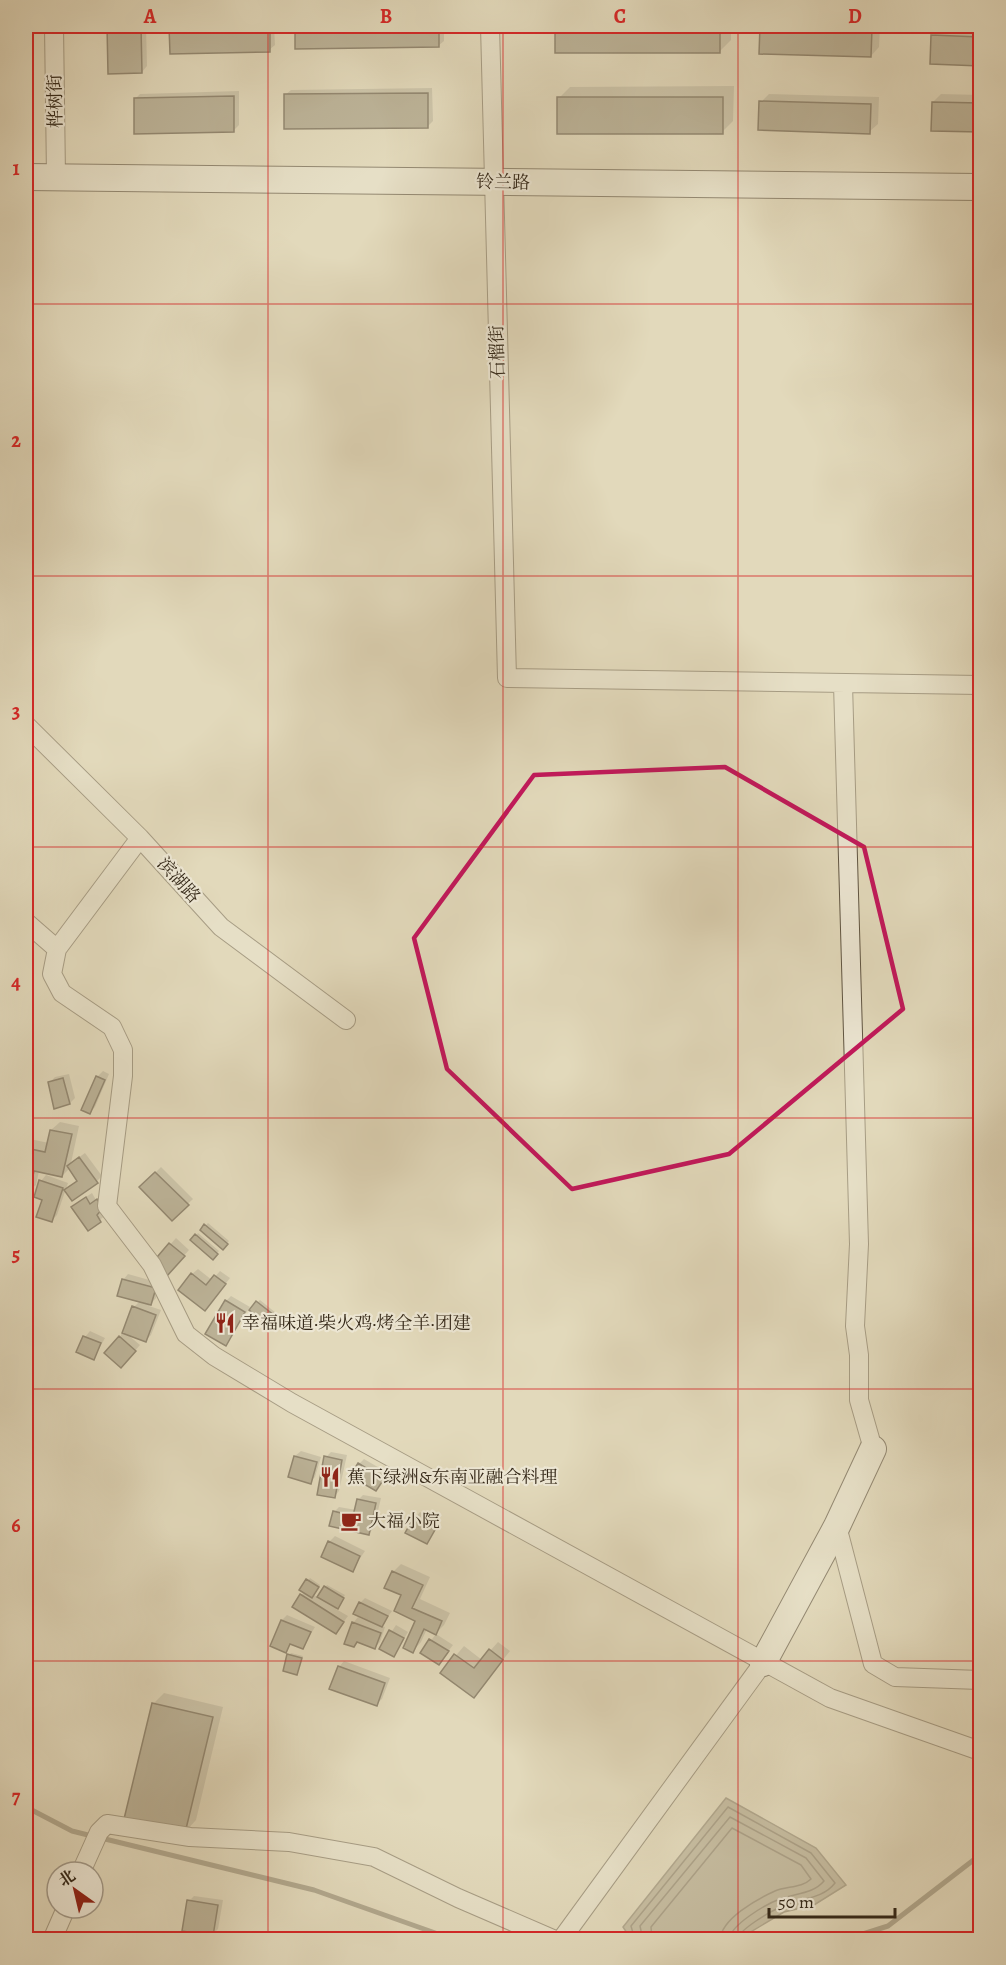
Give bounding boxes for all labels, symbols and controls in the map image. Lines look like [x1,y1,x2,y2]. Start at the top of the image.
text: A [143,3,157,30]
text: B [380,3,392,30]
text: C [614,3,626,30]
text: D [848,3,862,30]
street label: 桦树街 [43,74,67,128]
text: 1 [12,155,20,182]
street label: 铃兰路 [476,170,530,194]
street label: 石榴街 [484,325,510,379]
text: 2 [11,427,21,454]
text: 3 [12,698,20,725]
street label: 滨湖路 [152,852,206,908]
text: 4 [11,969,21,996]
text: 5 [12,1241,20,1268]
restaurant icon: 幸福味道·柴火鸡·烤全羊·团建 [213,1311,237,1335]
place label: 幸福味道·柴火鸡·烤全羊·团建 [242,1311,471,1335]
restaurant icon: 蕉下绿洲&东南亚融合料理 [318,1465,342,1489]
place label: 蕉下绿洲&东南亚融合料理 [347,1465,558,1489]
cafe icon: 大福小院 [339,1509,363,1533]
place label: 大福小院 [368,1509,440,1533]
text: 6 [11,1512,21,1539]
text: 7 [12,1783,21,1810]
north arrow [45,1860,105,1920]
text: 北 [54,1865,80,1892]
scale bar [769,1881,895,1919]
text: 50 m [778,1890,814,1914]

